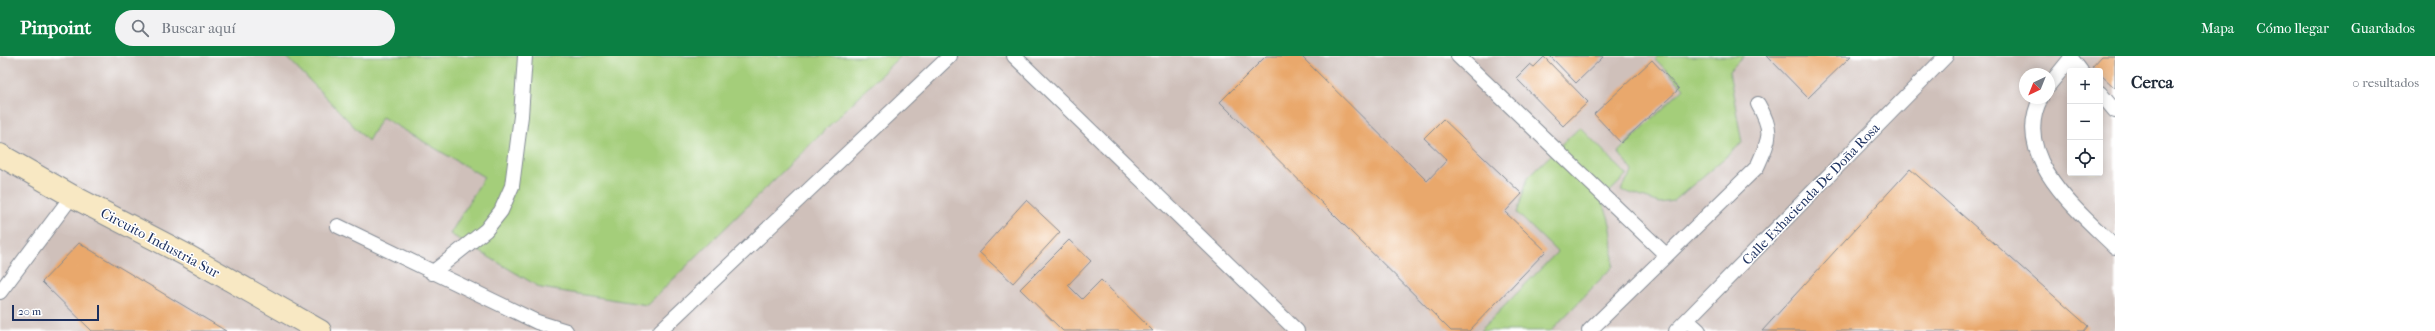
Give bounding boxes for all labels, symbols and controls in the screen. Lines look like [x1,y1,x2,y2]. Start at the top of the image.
search box [115,10,395,46]
text: Pinpoint [20,17,91,39]
icon: search [129,17,151,39]
text: Buscar aquí [161,19,236,37]
text: Mapa [2201,20,2234,37]
text: Cómo llegar [2256,20,2329,37]
text: Guardados [2351,20,2415,37]
north arrow [2019,68,2055,104]
map controls [2067,68,2103,176]
button: + [2067,68,2103,104]
text: Cerca [2131,72,2173,92]
text: 0 resultados [2352,75,2419,90]
button: − [2067,104,2103,140]
street label: Calle Exhacienda De Doña Rosa [1739,119,1884,268]
button: locate [2067,140,2103,176]
street label: Circuito Industria Sur [98,204,222,282]
scale bar [12,303,99,322]
text: 20 m [18,305,41,318]

